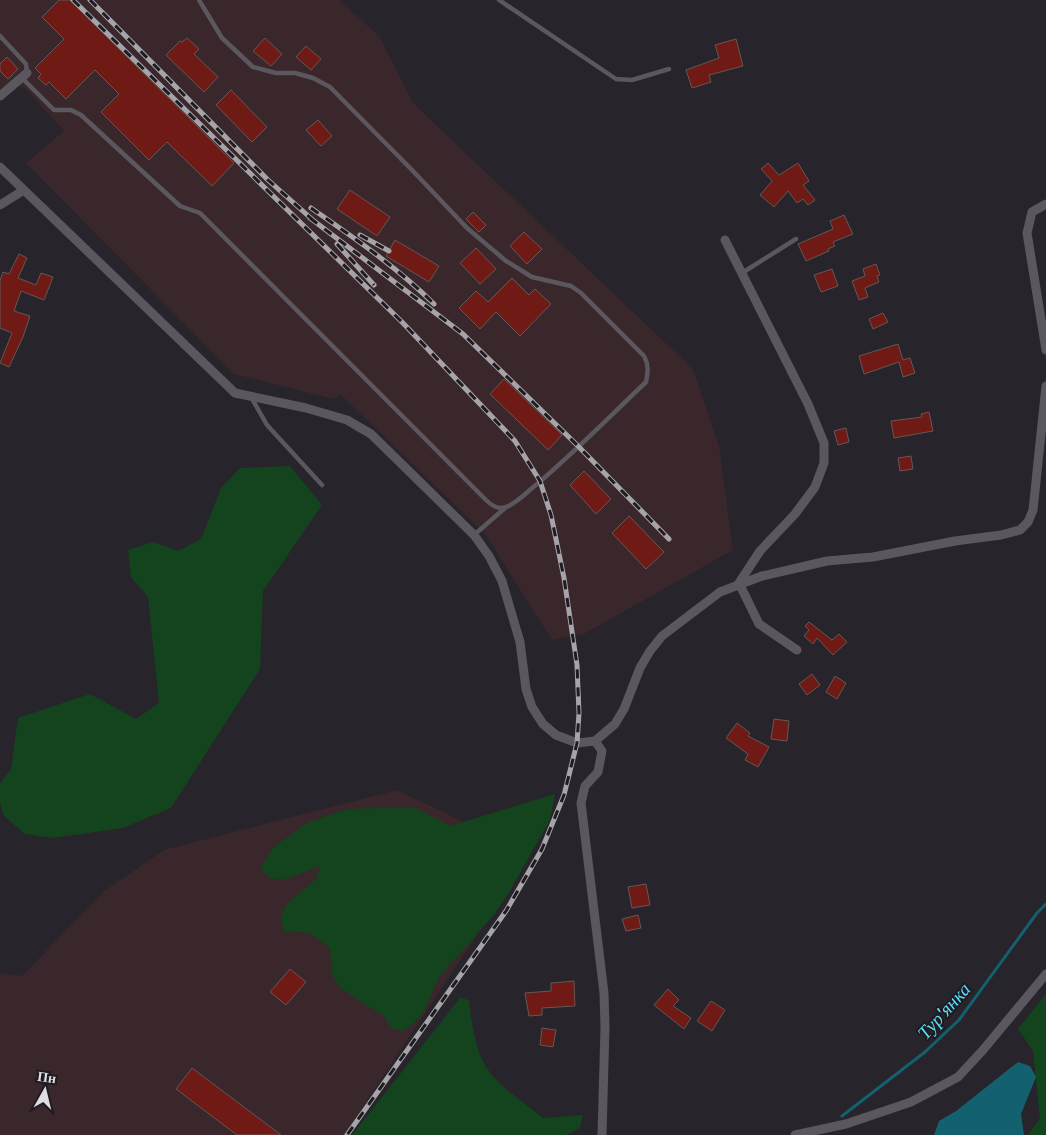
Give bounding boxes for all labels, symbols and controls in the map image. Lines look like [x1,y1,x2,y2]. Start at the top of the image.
water label: Тур'янка [913,979,975,1043]
north arrow [20,1065,70,1115]
text: Пн [36,1068,57,1086]

